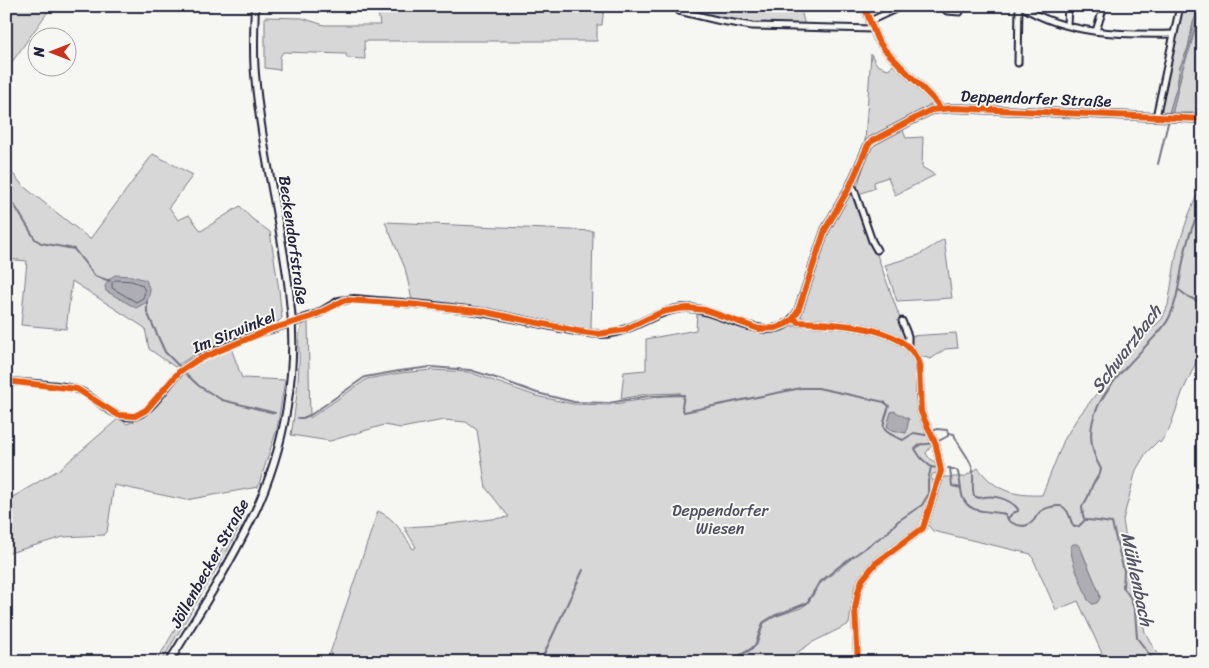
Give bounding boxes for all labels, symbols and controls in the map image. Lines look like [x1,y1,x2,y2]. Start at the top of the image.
north arrow [28,28,78,78]
text: N [27,47,52,58]
street label: Deppendorfer Straße [960,81,1112,116]
street label: Beckendorfstraße [270,174,317,306]
water label: Schwarzbach [1082,297,1171,400]
street label: Im Sirwinkel [187,301,281,362]
street label: Jöllenbecker Straße [161,493,257,634]
park label: Deppendorfer Wiesen [672,496,770,543]
water label: Mühlenbach [1111,529,1163,630]

